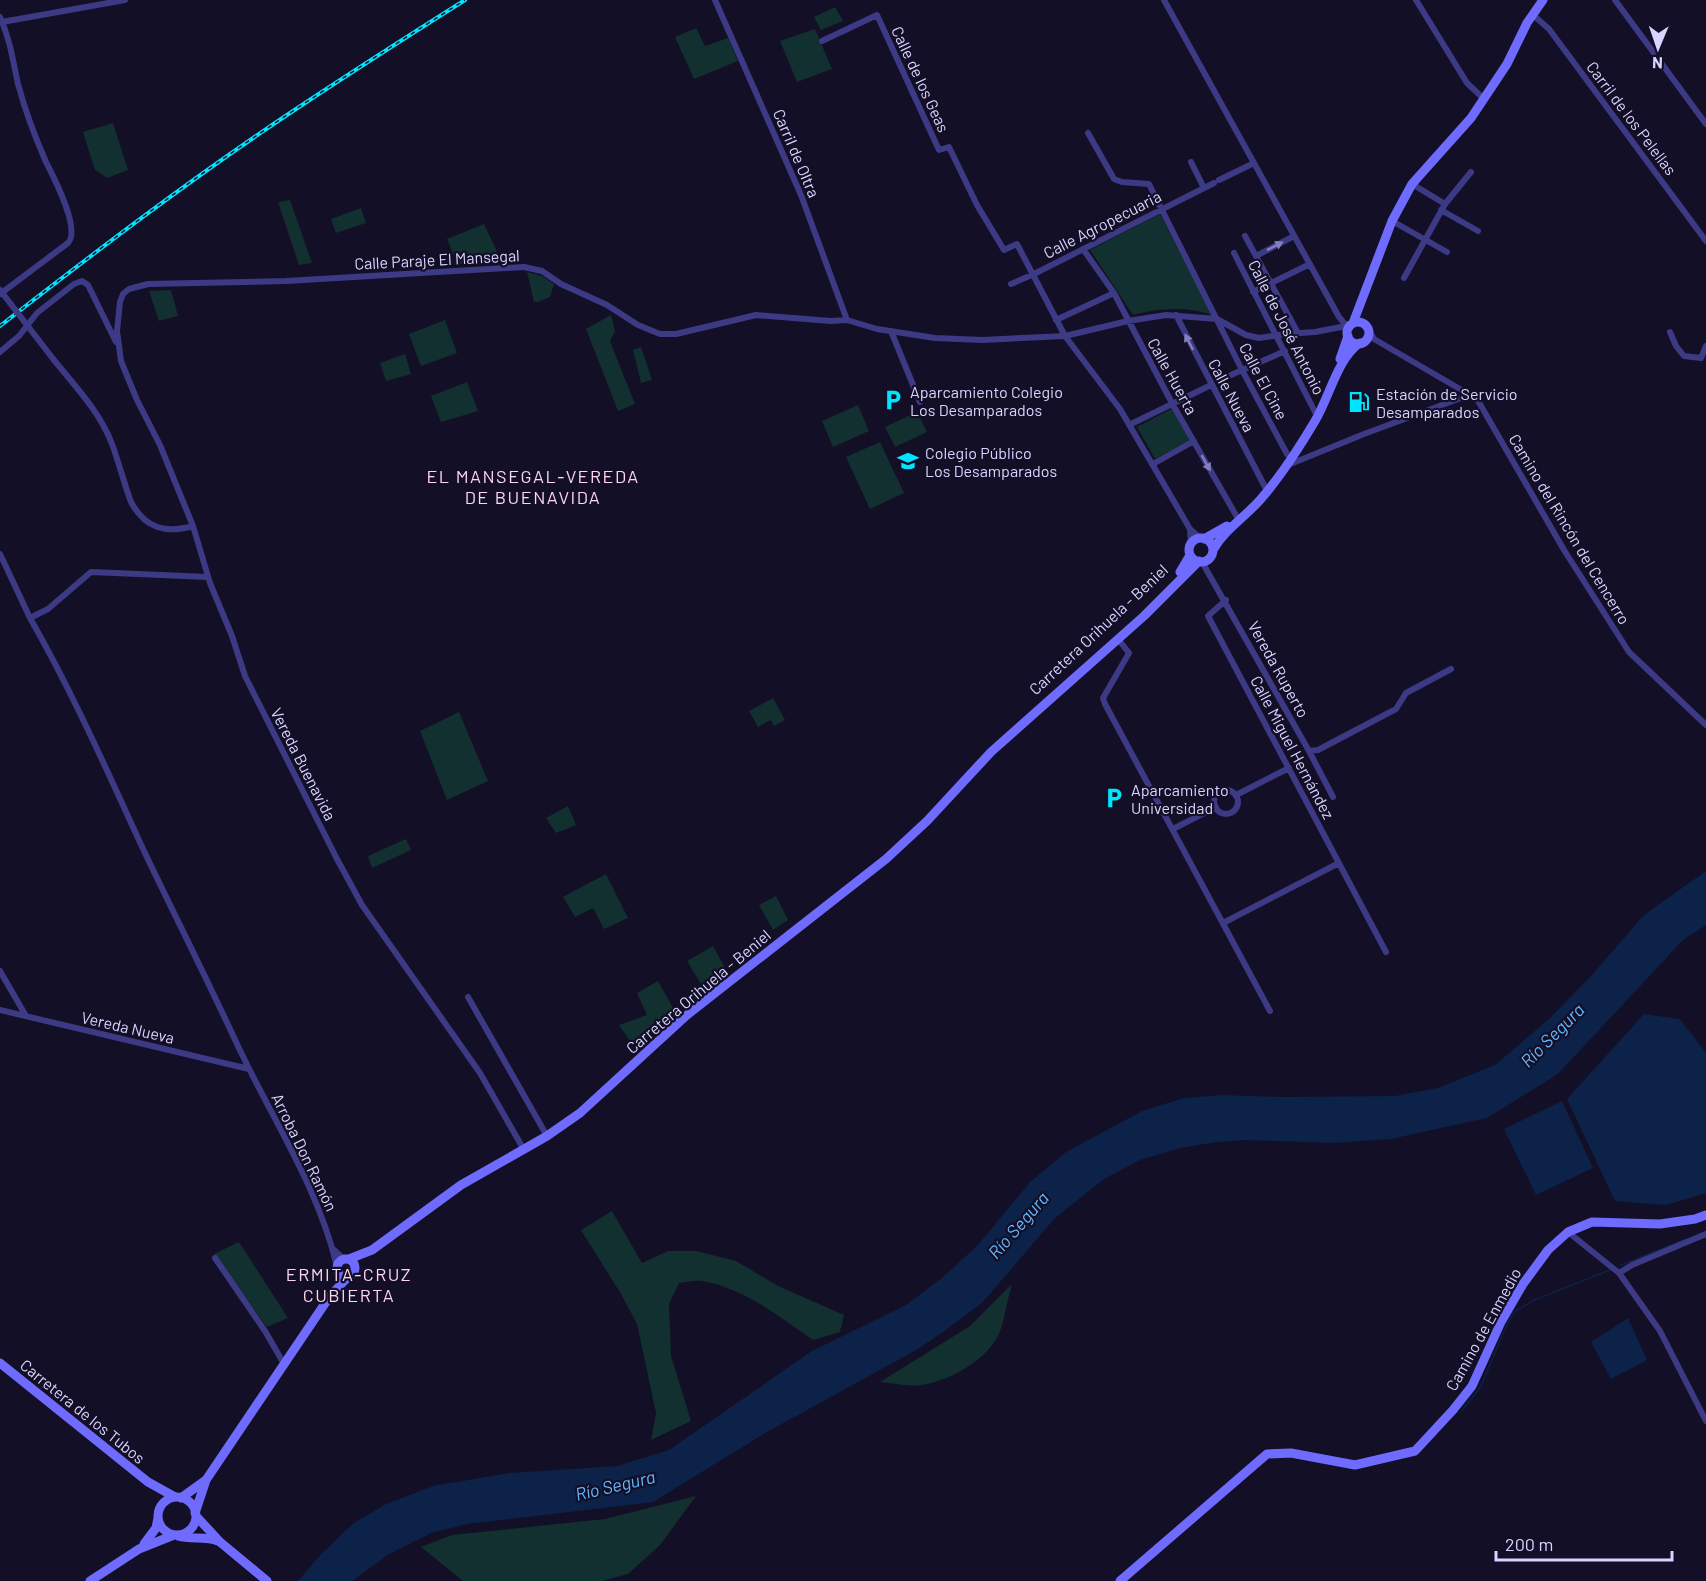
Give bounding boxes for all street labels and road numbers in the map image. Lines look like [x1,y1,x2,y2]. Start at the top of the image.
street label: Calle de los Geas [888,23,954,135]
street label: Carril de los Pelellas [1583,57,1681,179]
street label: Carril de Oltra [770,106,824,200]
street label: Calle Agropecuaria [1040,186,1164,262]
street label: Calle Paraje El Mansegal [354,245,520,273]
street label: Calle de José Antonio [1245,256,1329,398]
street label: Calle Huerta [1144,334,1202,418]
street label: Calle El Cine [1236,339,1292,423]
street label: Calle Nueva [1205,355,1259,435]
street label: Camino del Rincón del Cencerro [1506,430,1634,628]
street label: Carretera Orihuela - Beniel [1025,560,1171,698]
street label: Vereda Ruperto [1245,617,1313,721]
street label: Calle Miguel Hernández [1247,672,1339,822]
street label: Vereda Buenavida [267,705,341,823]
street label: Carretera Orihuela - Beniel [622,925,774,1057]
street label: Vereda Nueva [80,1007,176,1047]
street label: Arroba Don Ramón [268,1090,342,1214]
street label: Camino de Enmedio [1441,1264,1525,1394]
street label: Carretera de los Tubos [17,1355,149,1467]

